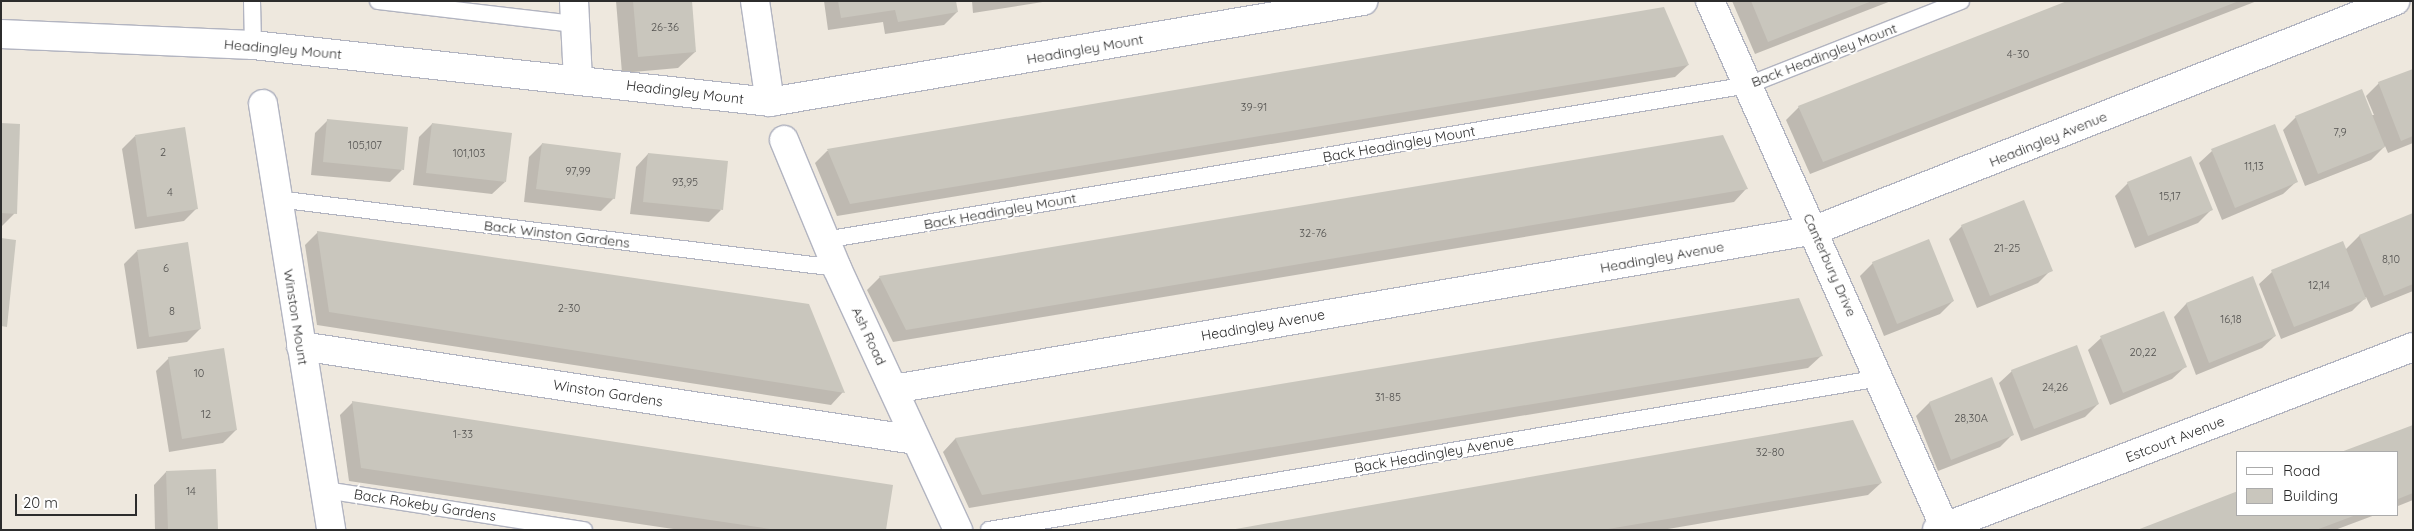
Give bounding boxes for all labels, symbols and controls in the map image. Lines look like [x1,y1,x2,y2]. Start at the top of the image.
street label: Back Headingley Mount [1749,19,1899,91]
house number: 26-36 [651,20,679,34]
street label: Headingley Mount [1025,30,1145,68]
street label: Headingley Mount [223,35,343,63]
house number: 4-30 [2007,47,2029,61]
street label: Headingley Mount [625,76,745,108]
house number: 39-91 [1241,100,1267,114]
street label: Headingley Avenue [1987,108,2109,170]
street label: Back Headingley Mount [1321,122,1477,166]
house number: 7,9 [2333,125,2347,139]
house number: 105,107 [348,138,382,152]
house number: 2 [160,145,166,159]
house number: 101,103 [453,146,485,160]
house number: 11,13 [2244,159,2264,173]
house number: 97,99 [565,164,591,178]
house number: 93,95 [672,175,698,189]
house number: 4 [167,185,173,199]
street label: Back Headingley Mount [922,189,1078,233]
house number: 15,17 [2159,189,2181,203]
street label: Canterbury Drive [1800,211,1860,319]
street label: Back Winston Gardens [483,217,631,251]
house number: 32-76 [1299,226,1327,240]
street label: Headingley Avenue [1599,238,1725,276]
house number: 21-25 [1994,241,2020,255]
house number: 8,10 [2382,252,2400,266]
house number: 6 [163,261,169,275]
street label: Winston Mount [280,268,312,366]
house number: 12,14 [2308,278,2330,292]
house number: 2-30 [558,301,580,315]
house number: 8 [169,304,175,318]
street label: Ash Road [848,304,890,368]
street label: Headingley Avenue [1200,306,1326,344]
house number: 16,18 [2220,312,2242,326]
house number: 20,22 [2130,345,2156,359]
house number: 10 [194,366,204,380]
street label: Winston Gardens [552,376,664,410]
house number: 24,26 [2042,380,2068,394]
house number: 31-85 [1375,390,1401,404]
house number: 12 [201,407,211,421]
house number: 28,30A [1954,411,1988,425]
street label: Estcourt Avenue [2123,412,2227,466]
house number: 1-33 [453,427,473,441]
street label: Back Headingley Avenue [1353,432,1515,476]
house number: 32-80 [1756,445,1784,459]
legend [2236,451,2399,516]
text: Road [2283,461,2320,480]
scale bar [18,484,140,516]
house number: 14 [186,484,196,498]
street label: Back Rokeby Gardens [353,485,497,525]
text: Building [2283,486,2338,505]
text: 20 m [23,493,58,512]

